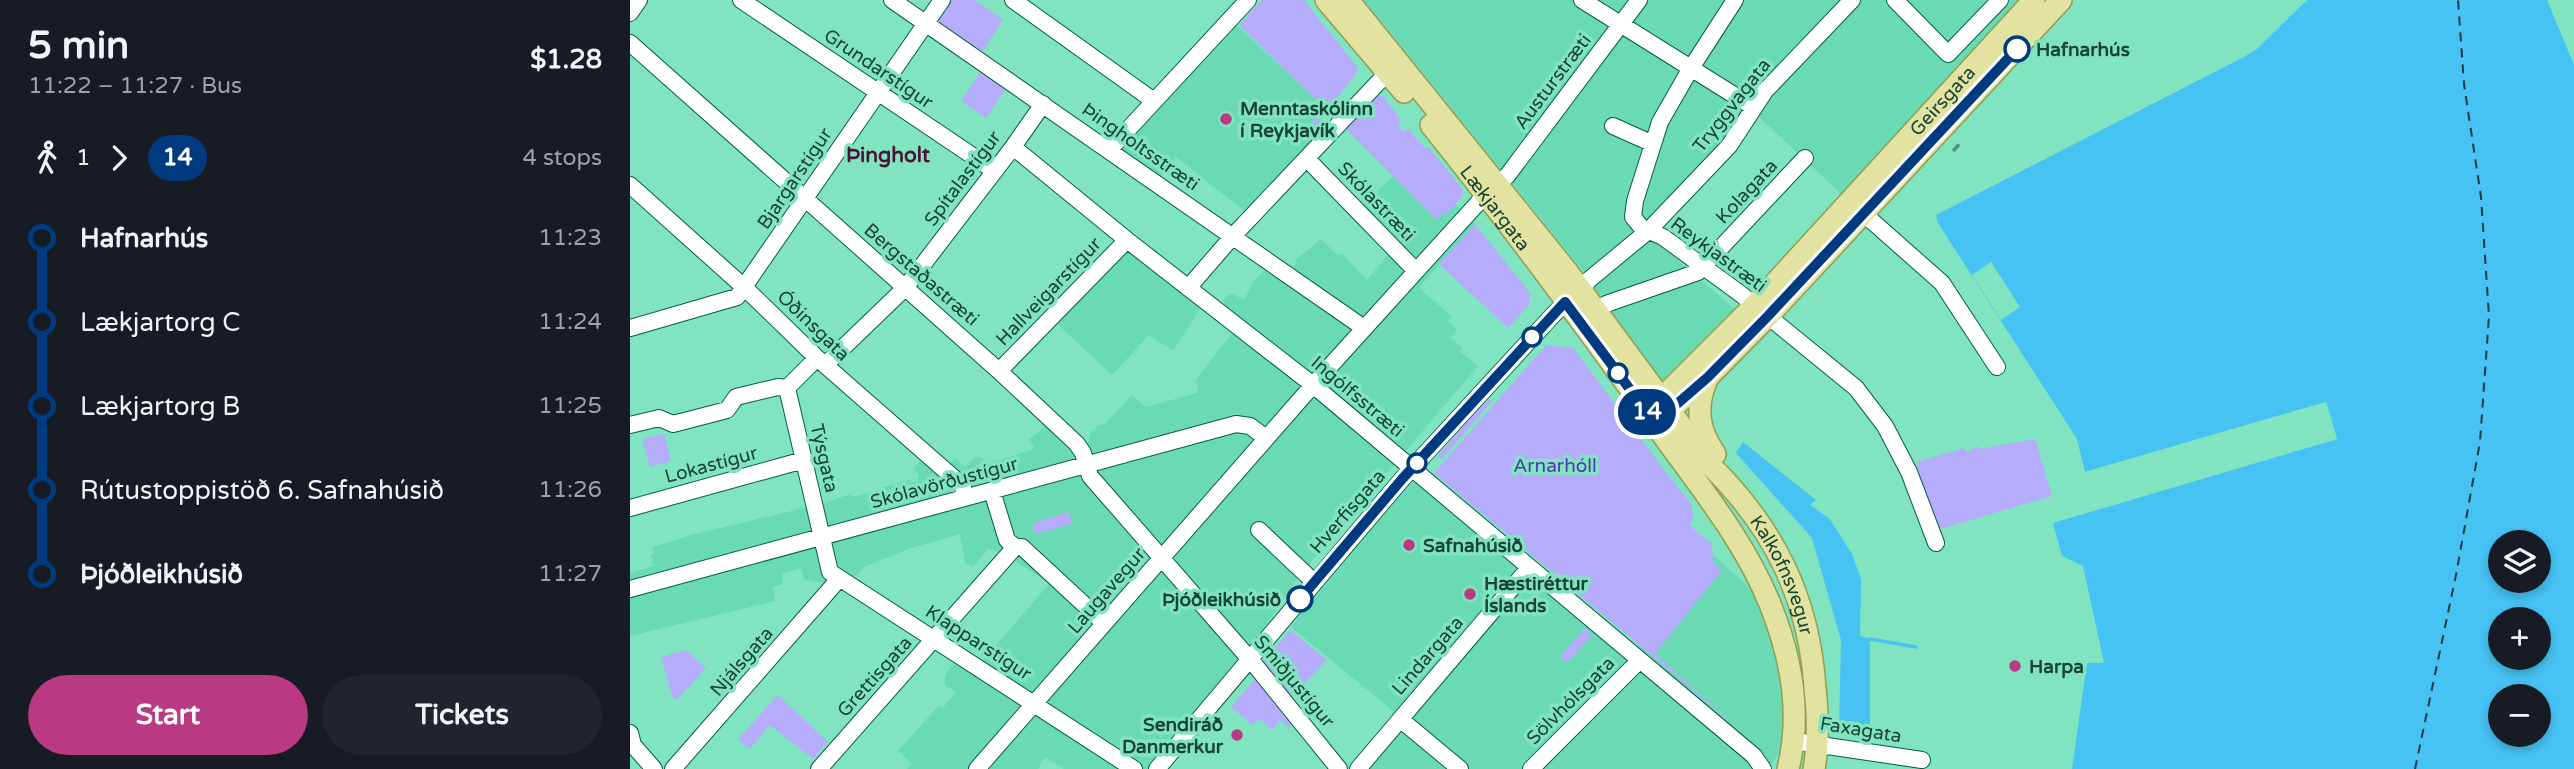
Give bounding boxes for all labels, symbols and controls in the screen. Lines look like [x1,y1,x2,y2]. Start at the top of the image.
text: 5 min [28,23,129,69]
street label: Grundarstígur [820,24,938,114]
street label: Austurstræti [1510,30,1596,134]
marker: Hafnarhús [2004,36,2030,62]
place label: Hafnarhús [2036,39,2130,61]
text: $1.28 [530,44,602,75]
street label: Tryggvagata [1688,54,1775,157]
street label: Geirsgata [1905,62,1980,141]
text: 11:22 – 11:27 · Bus [28,72,242,100]
street label: Þingholtsstræti [1078,98,1203,195]
place label: Menntaskólinn í Reykjavík [1240,98,1373,143]
marker: Menntaskólinn í Reykjavík [1218,111,1234,127]
street label: Bjargarstígur [753,123,837,233]
street label: Spítalastígur [920,126,1006,231]
icon: walk [28,139,66,177]
icon: forward [100,139,138,177]
text: 14 [162,143,193,172]
district label: Þingholt [846,143,930,168]
text: 1 [76,144,90,172]
text: 4 stops [522,144,602,172]
street label: Kolagata [1711,155,1782,228]
street label: Skólastræti [1333,158,1419,246]
street label: Lækjargata [1455,161,1535,255]
street label: Reykjastræti [1666,213,1771,297]
street label: Bergstaðastræti [860,219,983,330]
text: Hafnarhús [80,223,208,254]
text: 11:23 [538,224,602,252]
street label: Hallveigarstígur [992,233,1106,350]
street label: Óðinsgata [773,285,855,366]
text: Lækjartorg C [80,307,240,338]
text: 11:24 [538,308,602,336]
unlabelled marker [1522,327,1542,347]
street label: Ingólfsstræti [1306,352,1408,442]
unlabelled marker [1608,363,1628,383]
line badge: 14 [1616,389,1678,435]
text: Lækjartorg B [80,391,240,422]
text: 11:25 [538,392,602,420]
text: 14 [1632,397,1662,426]
street label: Týsgata [805,422,843,495]
street label: Lokastígur [662,442,761,488]
street label: Skólavörðustígur [868,453,1021,513]
unlabelled marker [1407,453,1427,473]
park label: Arnarhóll [1513,455,1597,477]
street label: Hverfisgata [1305,465,1390,558]
text: Rútustoppistöð 6. Safnahúsið [80,475,444,506]
text: 11:26 [538,476,602,504]
street label: Kalkofnsvegur [1745,511,1817,638]
map controls [2488,530,2551,747]
button: layers [2488,530,2551,593]
place label: Safnahúsið [1423,535,1523,557]
marker: Safnahúsið [1401,537,1417,553]
street label: Laugavegur [1063,542,1151,638]
text: Þjóðleikhúsið [80,559,243,590]
text: 11:27 [538,560,602,588]
place label: Hæstiréttur Íslands [1484,573,1589,617]
marker: Þjóðleikhúsið [1287,586,1313,612]
marker: Hæstiréttur Íslands [1462,586,1478,602]
place label: Þjóðleikhúsið [1162,589,1281,612]
street label: Klapparstígur [921,600,1036,686]
button: + [2488,607,2551,670]
street label: Lindargata [1388,612,1468,700]
street label: Njálsgata [706,622,778,701]
street label: Smiðjustígur [1249,631,1340,733]
street label: Grettisgata [833,632,917,722]
street label: Sölvhólsgata [1522,652,1619,749]
place label: Harpa [2029,656,2084,679]
marker: Harpa [2007,658,2023,674]
button: Start [28,675,308,755]
button: Tickets [322,675,602,755]
button: − [2488,684,2551,747]
street label: Faxagata [1819,713,1903,747]
place label: Sendiráð Danmerkur [1122,714,1224,758]
marker: Sendiráð Danmerkur [1229,727,1245,743]

